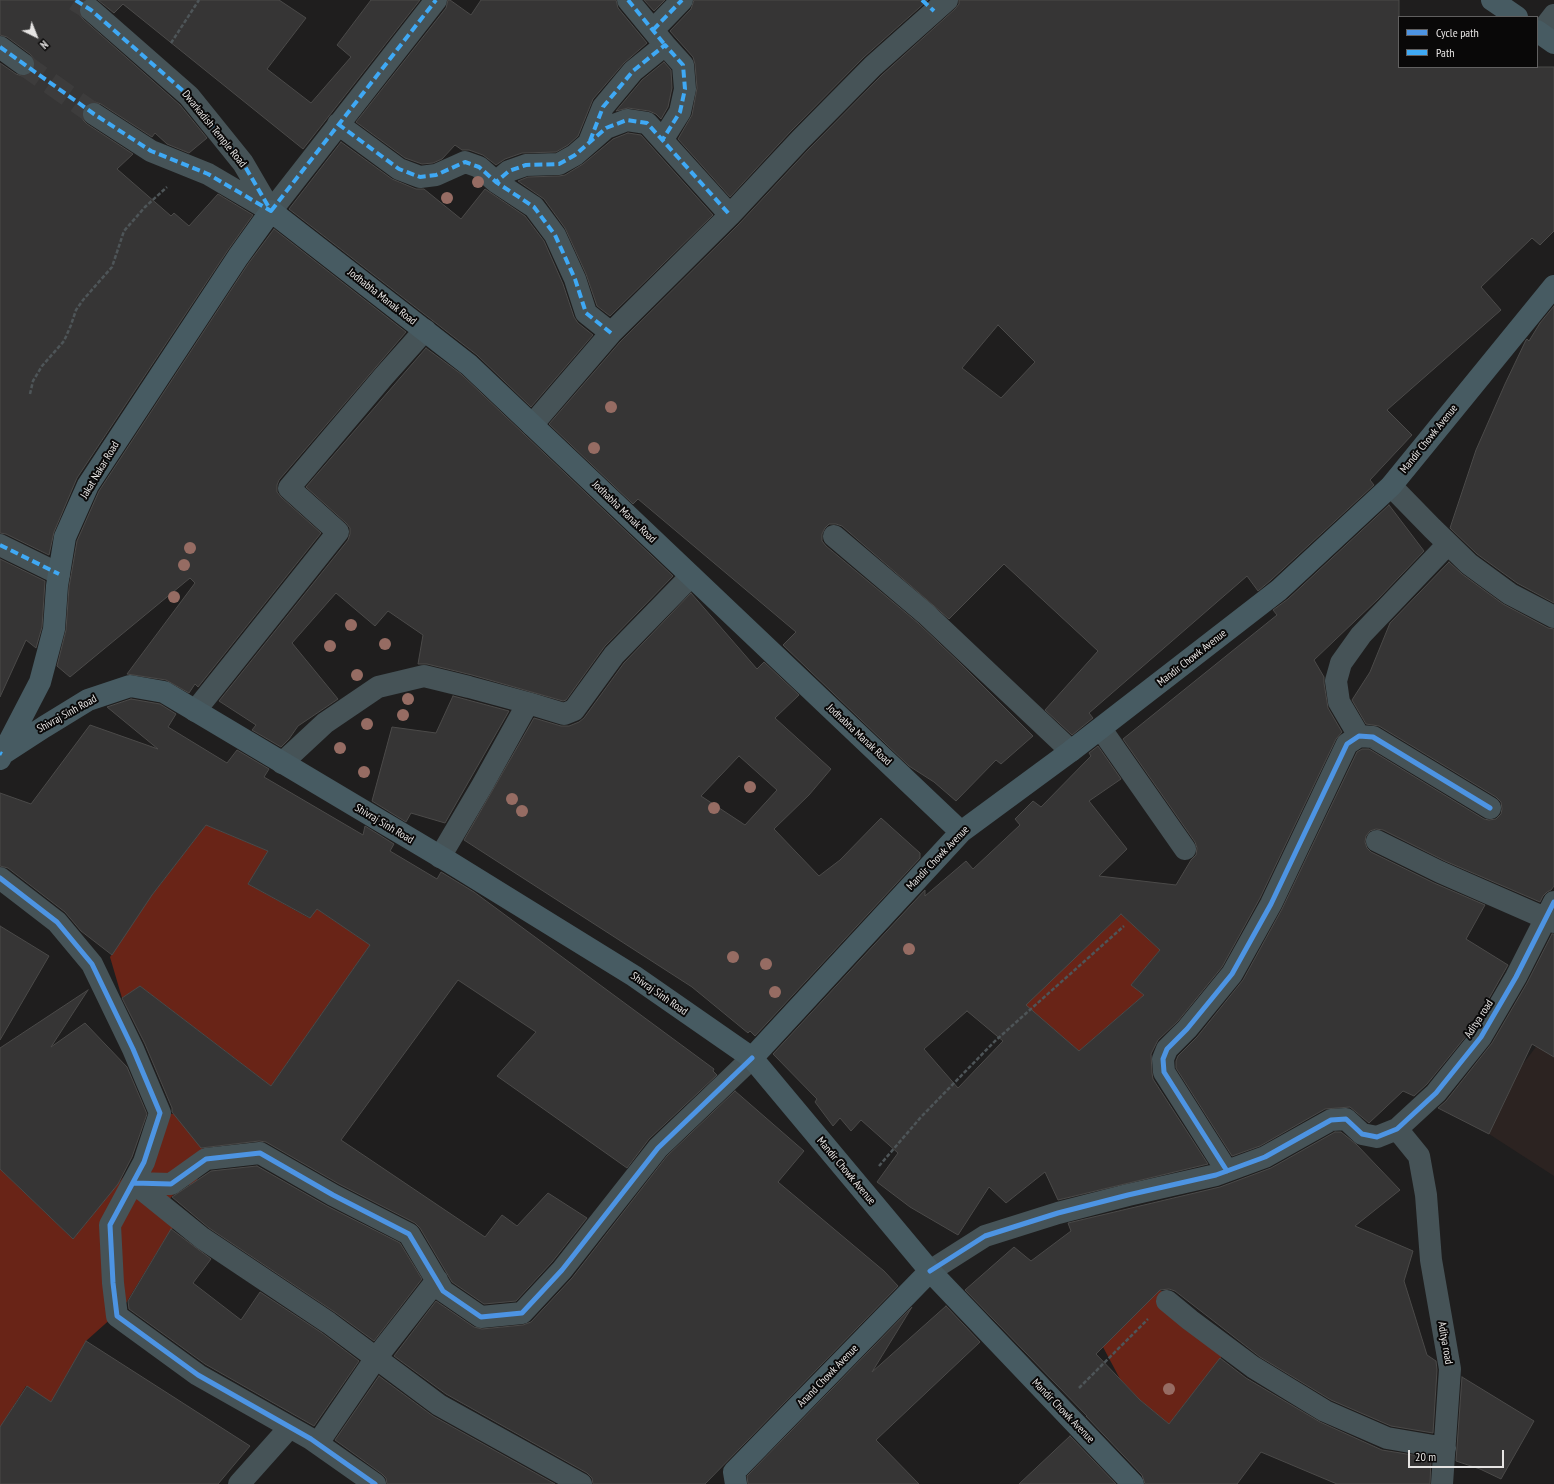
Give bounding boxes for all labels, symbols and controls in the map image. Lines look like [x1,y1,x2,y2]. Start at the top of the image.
north arrow [16,16,56,56]
legend [1398,16,1538,68]
text: Cycle path [1436,25,1479,40]
text: N [37,38,51,52]
text: Path [1436,45,1454,60]
street label: Dwarkadish Temple Road [179,88,249,170]
street label: Jodhabha Manak Road [345,266,419,328]
street label: Mandir Chowk Avenue [1397,402,1461,476]
street label: Jakat Nakar Road [78,439,122,501]
street label: Jodhabha Manak Road [589,478,659,546]
street label: Mandir Chowk Avenue [1155,627,1229,689]
street label: Shivraj Sinh Road [35,692,99,736]
street label: Jodhabha Manak Road [824,702,894,768]
street label: Shivraj Sinh Road [352,801,416,847]
street label: Mandir Chowk Avenue [904,823,972,893]
street label: Shivraj Sinh Road [628,970,690,1018]
street label: Aditya road [1462,997,1496,1041]
street label: Mandir Chowk Avenue [814,1135,878,1207]
street label: Aditya road [1435,1321,1455,1365]
street label: Anand Chowk Avenue [795,1342,861,1410]
street label: Mandir Chowk Avenue [1029,1376,1097,1446]
scale bar [1410,1442,1506,1468]
text: 20 m [1415,1449,1436,1464]

